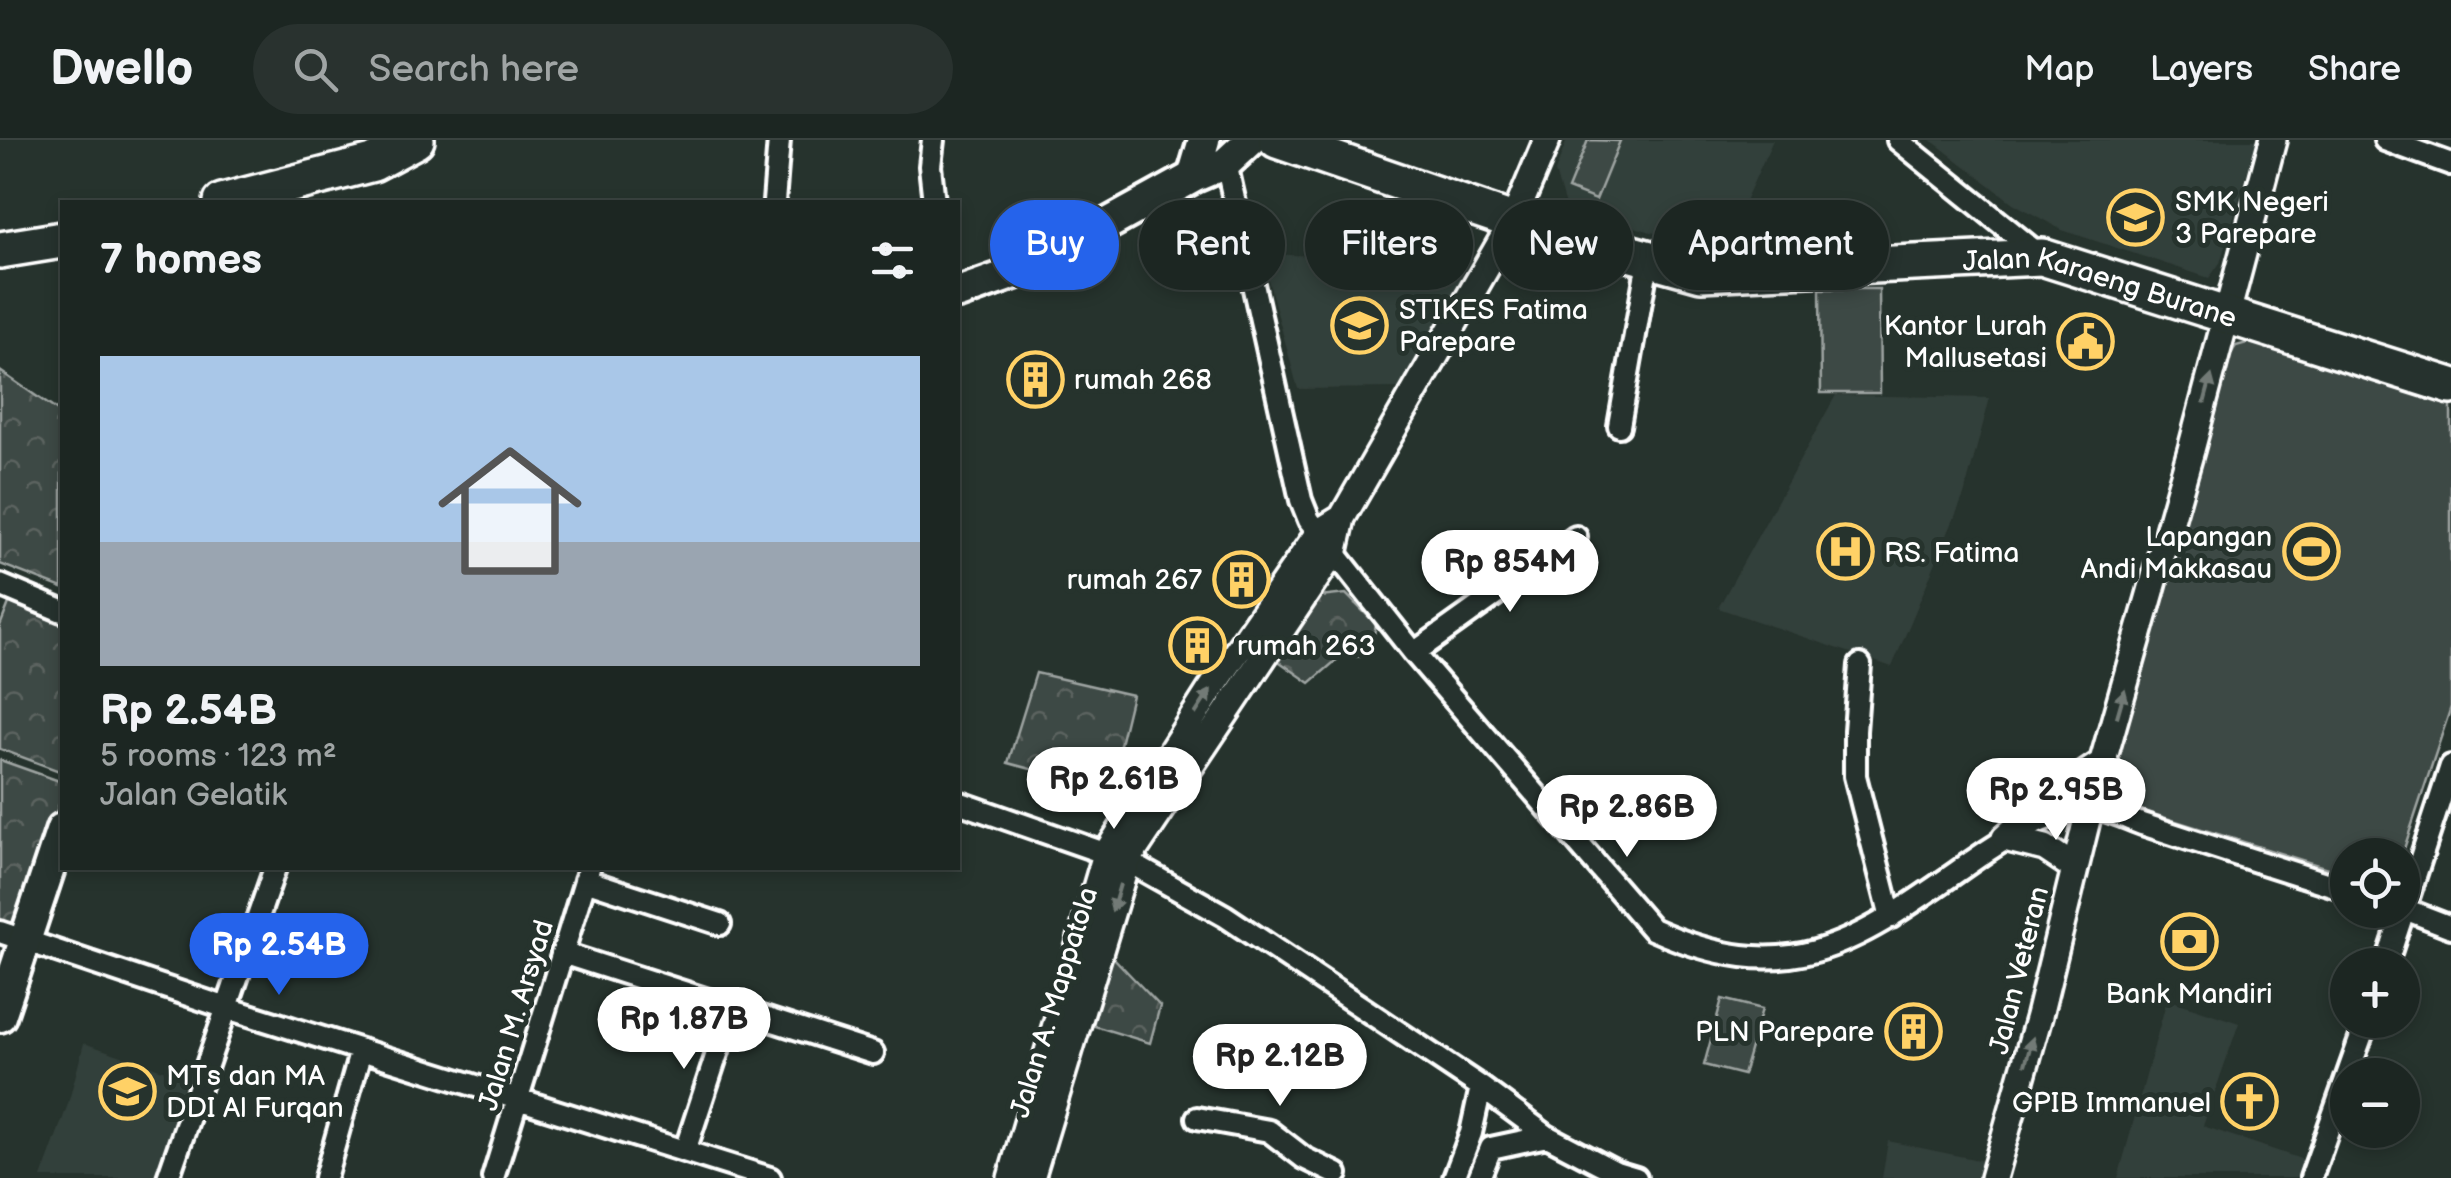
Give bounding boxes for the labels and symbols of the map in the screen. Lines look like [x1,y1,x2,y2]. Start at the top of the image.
place label: SMK Negeri 3 Parepare [2175,186,2329,251]
school or university icon: SMK Negeri 3 Parepare [2106,187,2166,247]
street label: Jalan Karaeng Burane [1962,241,2241,335]
place label: STIKES Fatima Parepare [1399,294,1588,359]
school or university icon: STIKES Fatima Parepare [1330,295,1390,355]
place label: Kantor Lurah Mallusetasi [1884,310,2047,375]
public building icon: Kantor Lurah Mallusetasi [2056,311,2116,371]
building icon: rumah 268 [1005,349,1065,409]
place label: rumah 268 [1074,364,1212,397]
one-way arrow [2200,373,2216,404]
place label: Lapangan Andi Makkasau [2081,521,2272,586]
hospital icon: RS. Fatima [1815,522,1875,582]
sports icon: Lapangan Andi Makkasau [2281,522,2341,582]
pin: Rp 854M [1418,530,1602,615]
place label: RS. Fatima [1884,537,2019,570]
building icon: rumah 267 [1211,549,1271,609]
place label: rumah 267 [1067,564,1202,597]
building icon: rumah 263 [1168,615,1228,675]
place label: rumah 263 [1237,630,1376,663]
one-way arrow [2114,687,2129,717]
one-way arrow [1193,689,1211,716]
pin: Rp 2.61B [1011,747,1217,832]
pin: Rp 2.95B [1953,758,2159,843]
pin: Rp 2.86B [1524,775,1730,860]
street label: Jalan A. Mappatola [1004,883,1105,1122]
one-way arrow [1108,883,1123,913]
street label: Jalan Veteran [1983,883,2056,1058]
bank icon: Bank Mandiri [2159,912,2219,972]
pin: Rp 2.54B [176,913,382,998]
street label: Jalan M. Arsyad [472,916,561,1115]
place label: Bank Mandiri [2105,978,2273,1011]
pin: Rp 1.87B [581,987,787,1072]
building icon: PLN Parepare [1883,1001,1943,1061]
place label: PLN Parepare [1695,1016,1874,1049]
pin: Rp 2.12B [1177,1024,1383,1109]
one-way arrow [2022,1035,2037,1065]
place label: MTs dan MA DDI Al Furqan [166,1060,344,1125]
school or university icon: MTs dan MA DDI Al Furqan [97,1061,157,1121]
church icon: GPIB Immanuel [2220,1072,2280,1132]
place label: GPIB Immanuel [2012,1087,2211,1120]

